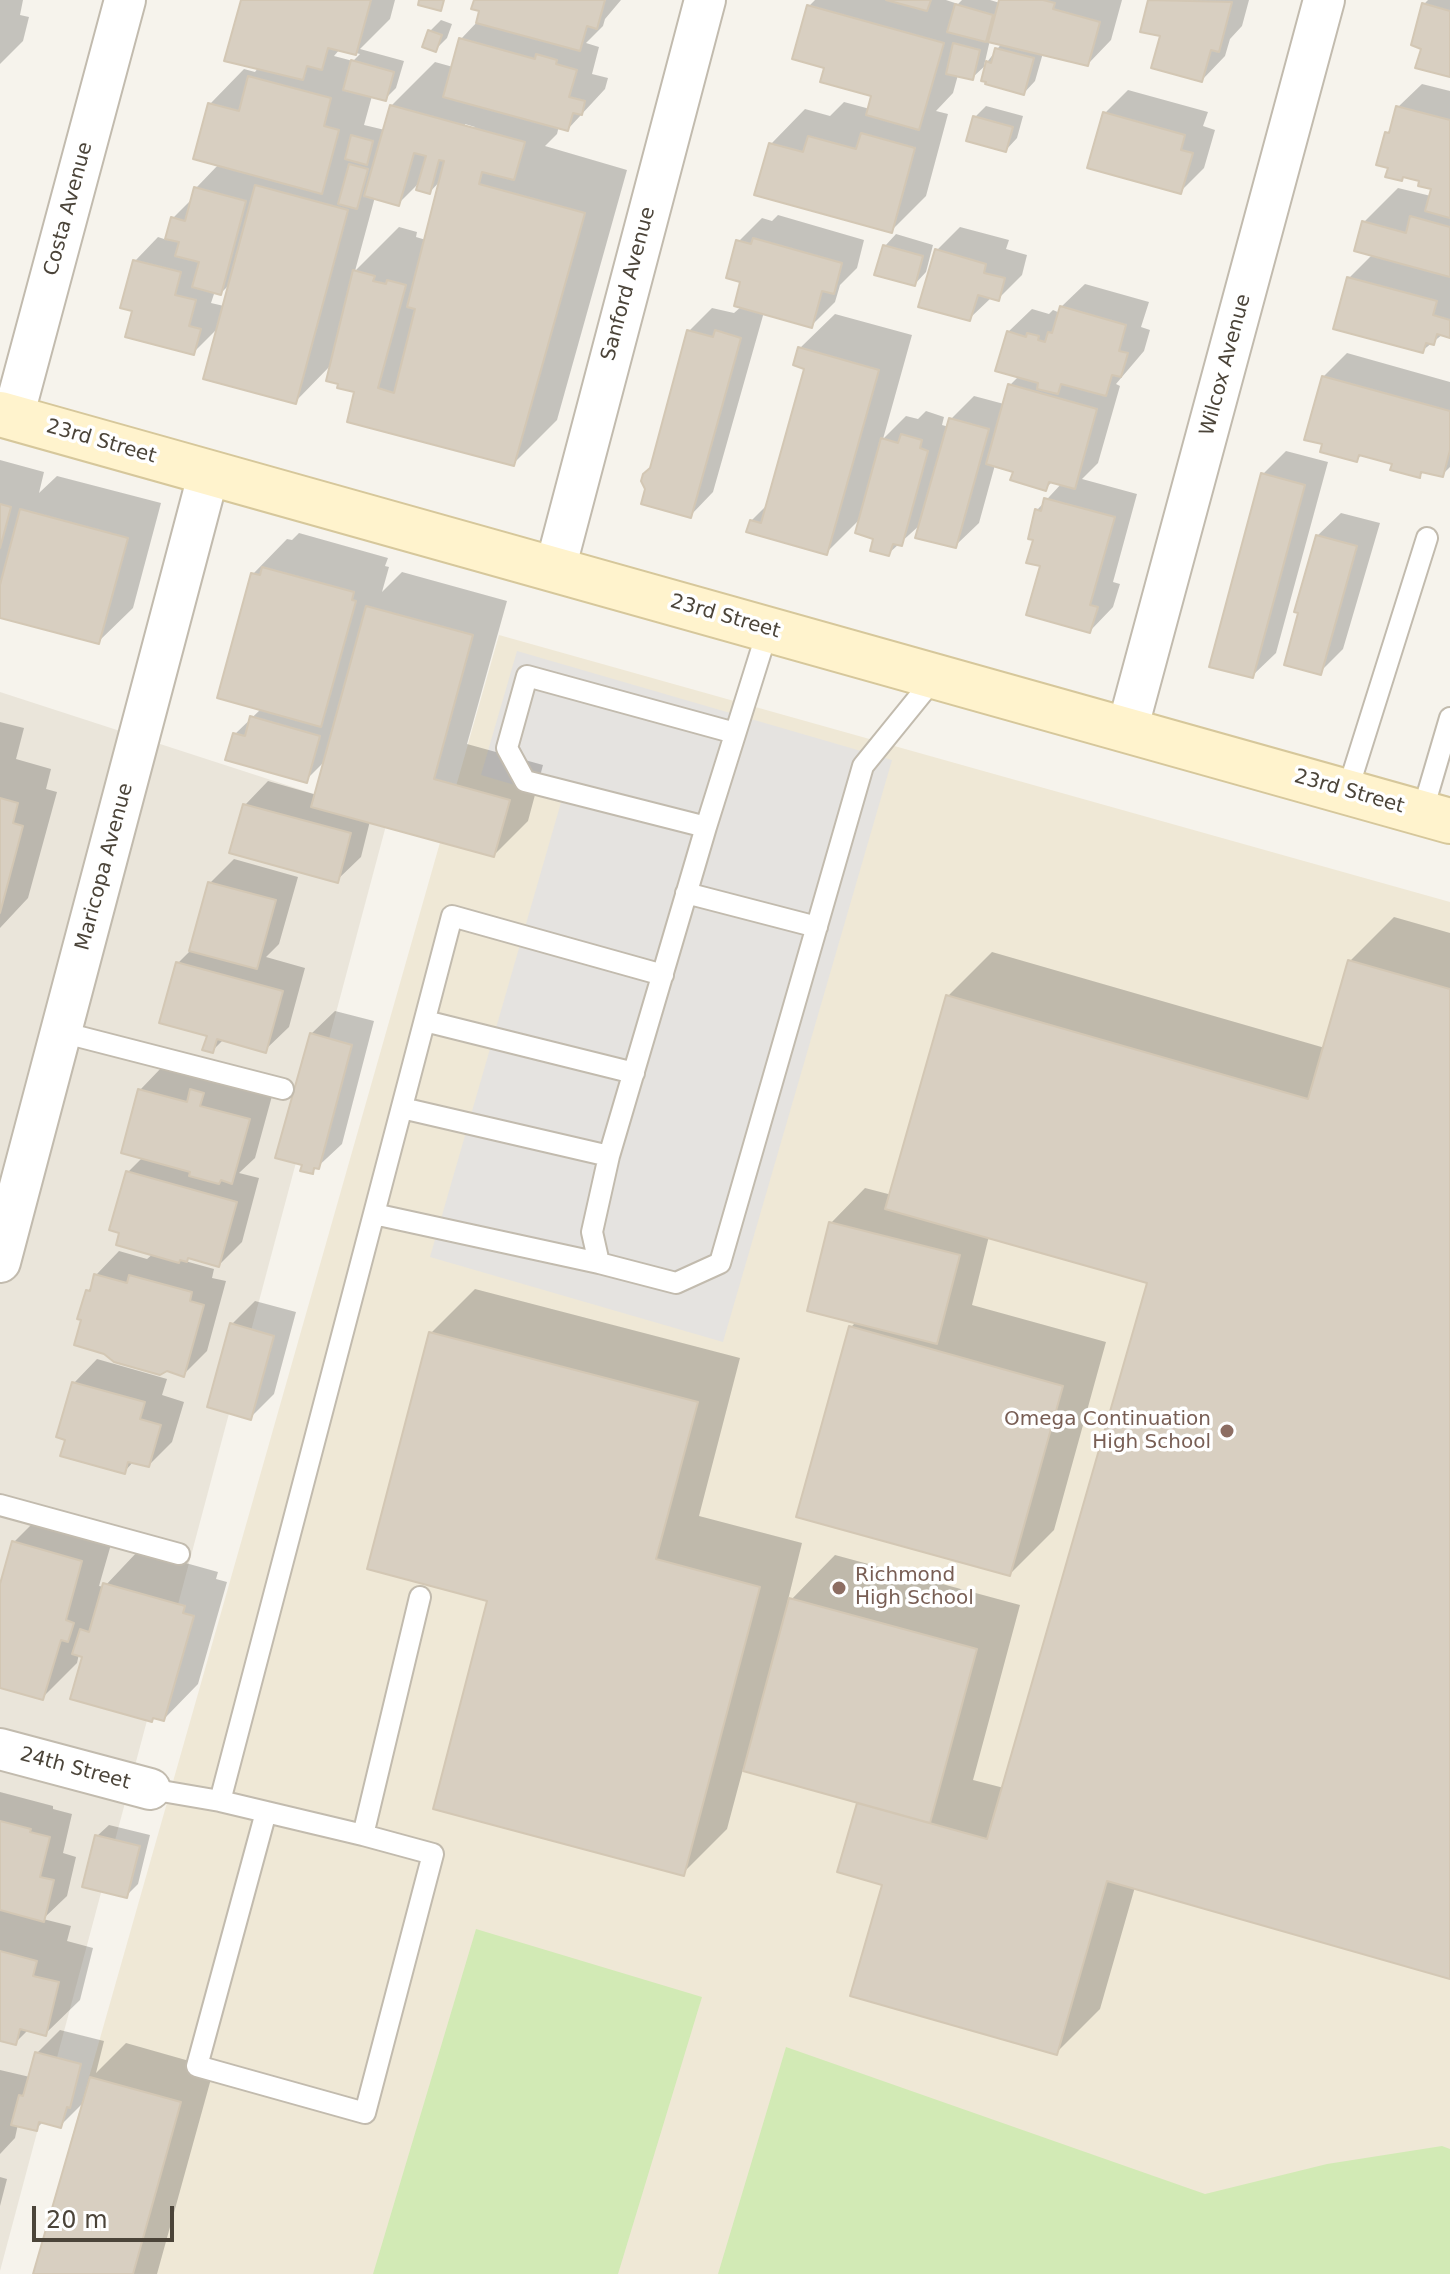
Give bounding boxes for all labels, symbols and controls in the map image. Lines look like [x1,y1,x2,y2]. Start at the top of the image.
street label: Costa Avenue [40,140,98,278]
street label: Sanford Avenue [597,205,661,363]
street label: Wilcox Avenue [1196,292,1256,438]
street label: 23rd Street [43,415,159,469]
street label: 23rd Street [667,590,783,644]
street label: 23rd Street [1291,765,1407,819]
street label: Maricopa Avenue [71,781,139,953]
place label: Omega Continuation High School [1004,1408,1211,1455]
marker: Omega Continuation High School [1218,1422,1236,1440]
place label: Richmond High School [855,1564,974,1611]
marker: Richmond High School [830,1579,848,1597]
street label: 24th Street [17,1743,133,1795]
scale bar [36,2190,178,2240]
text: 20 m [46,2206,108,2234]

